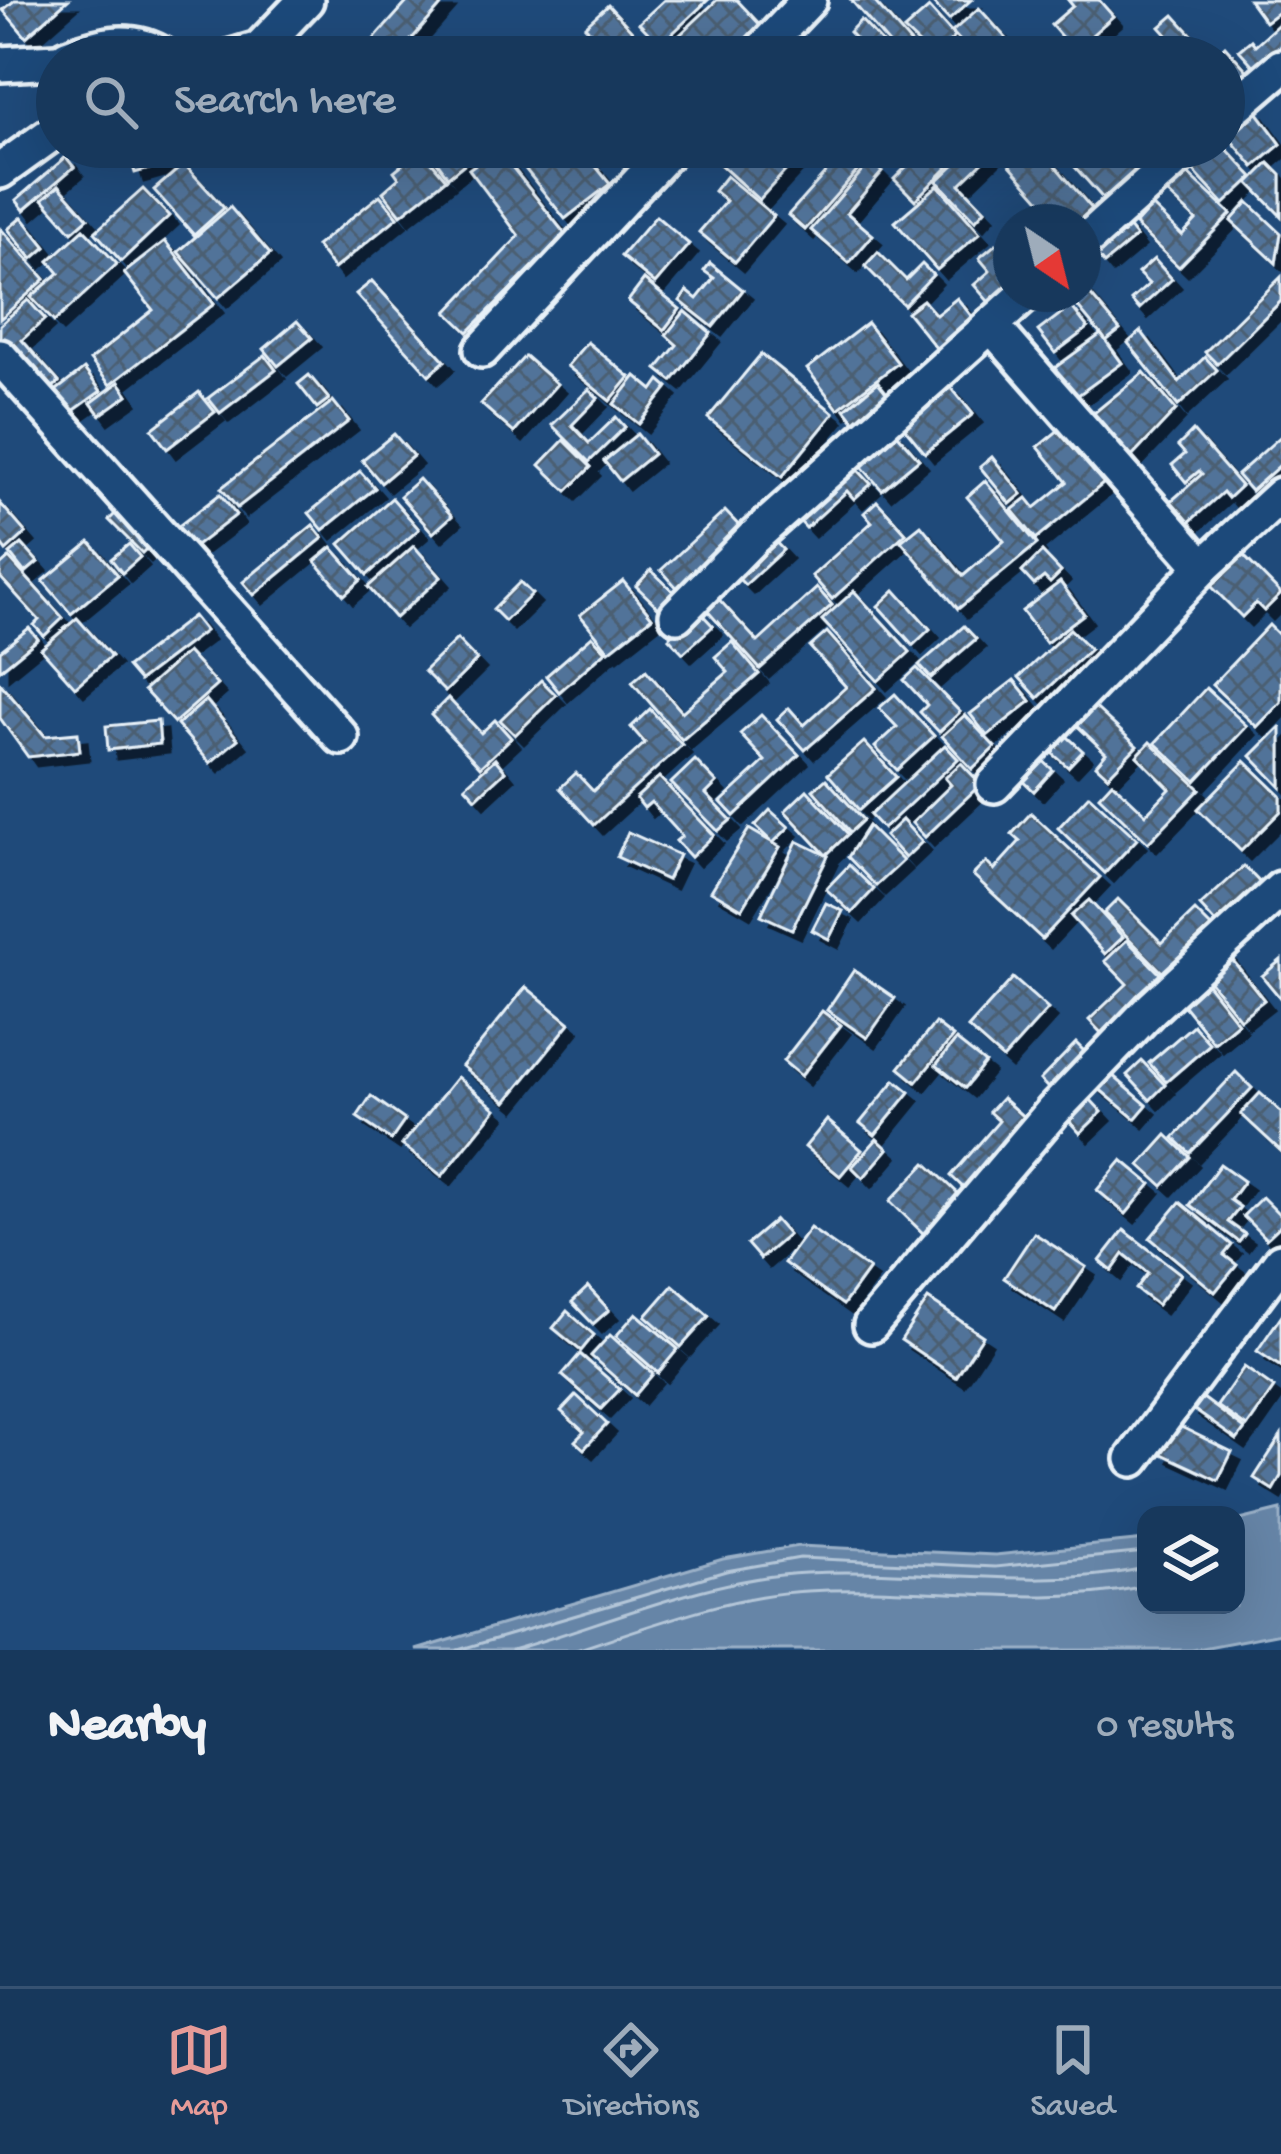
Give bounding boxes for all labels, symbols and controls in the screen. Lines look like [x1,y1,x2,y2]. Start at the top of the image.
search box [36,36,1245,168]
icon: search [78,69,144,135]
text: Search here [174,76,396,129]
north arrow [993,204,1101,312]
map controls [1137,1506,1245,1614]
button: layers [1137,1506,1245,1614]
text: Nearby [48,1698,206,1758]
text: 0 results [1096,1705,1233,1751]
tab: Map [166,2017,232,2127]
tab: Directions [564,2017,698,2127]
tab: Saved [1030,2017,1115,2127]

